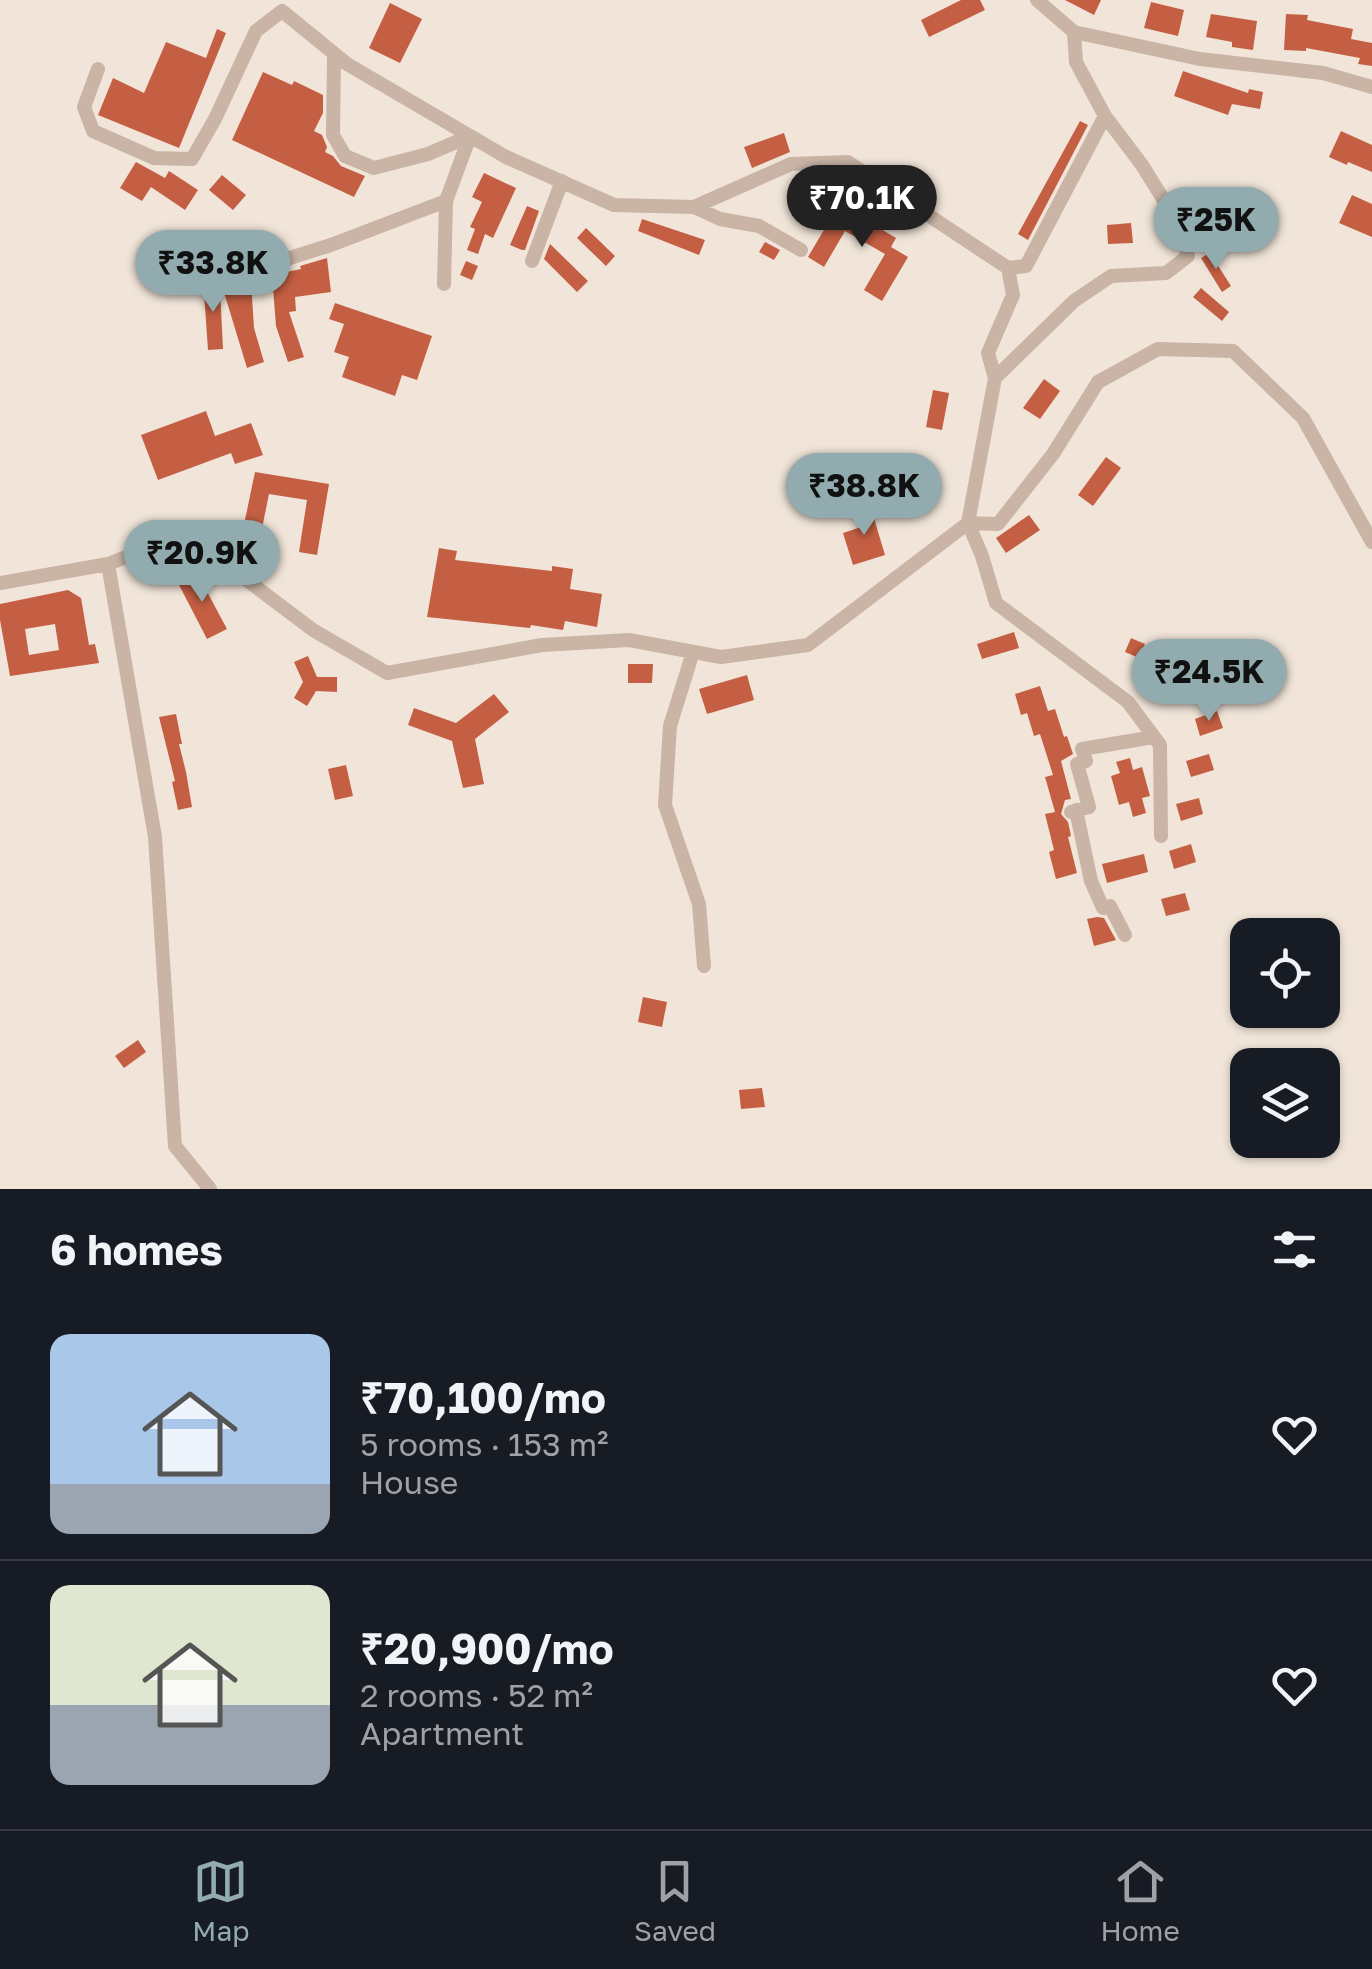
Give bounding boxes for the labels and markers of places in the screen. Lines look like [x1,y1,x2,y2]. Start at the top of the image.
pin: ₹70.1K [781,165,943,250]
pin: ₹25K [1157,187,1275,272]
pin: ₹33.8K [132,230,294,315]
pin: ₹38.8K [783,453,945,538]
pin: ₹20.9K [121,520,283,605]
pin: ₹24.5K [1128,639,1290,724]

